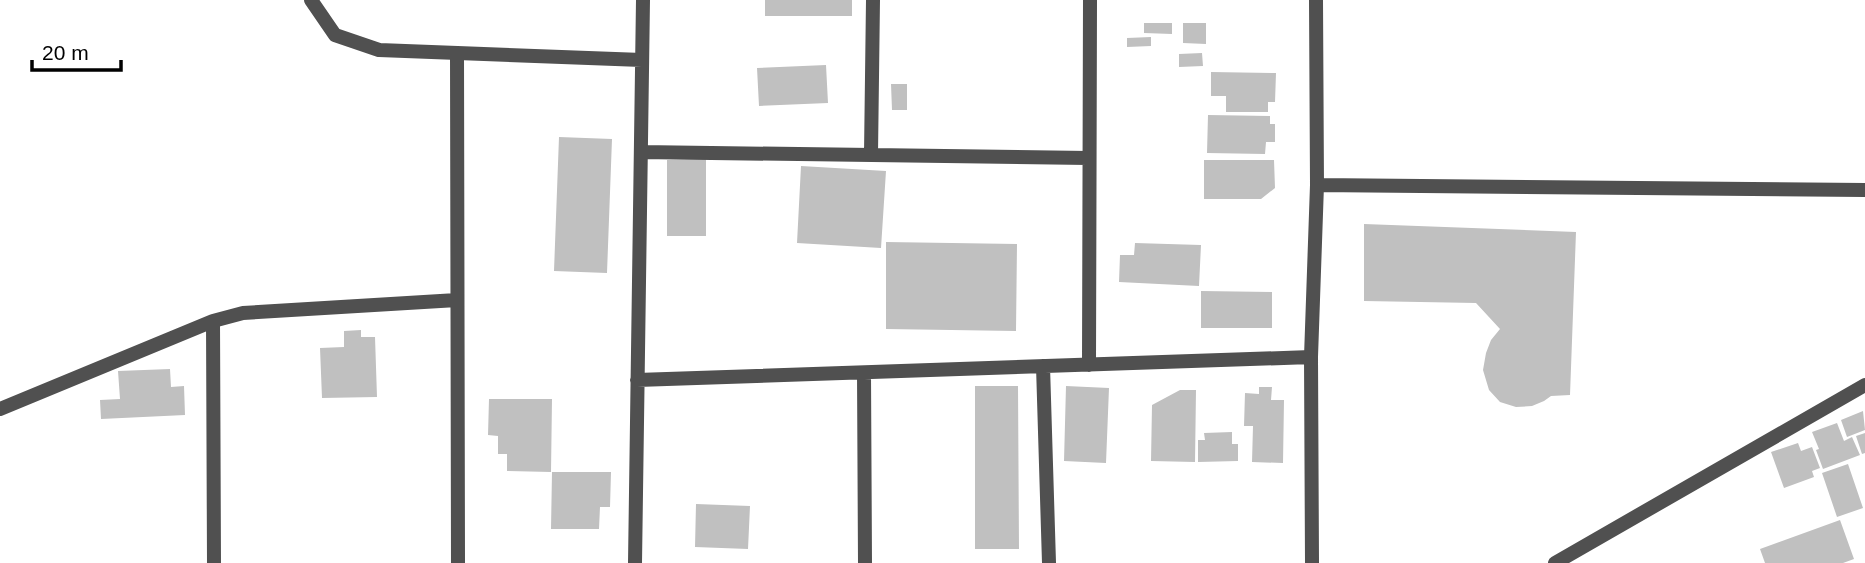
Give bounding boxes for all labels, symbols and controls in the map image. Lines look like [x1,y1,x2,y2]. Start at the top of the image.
scale bar [32,28,121,72]
text: 20 m [42,41,89,64]

